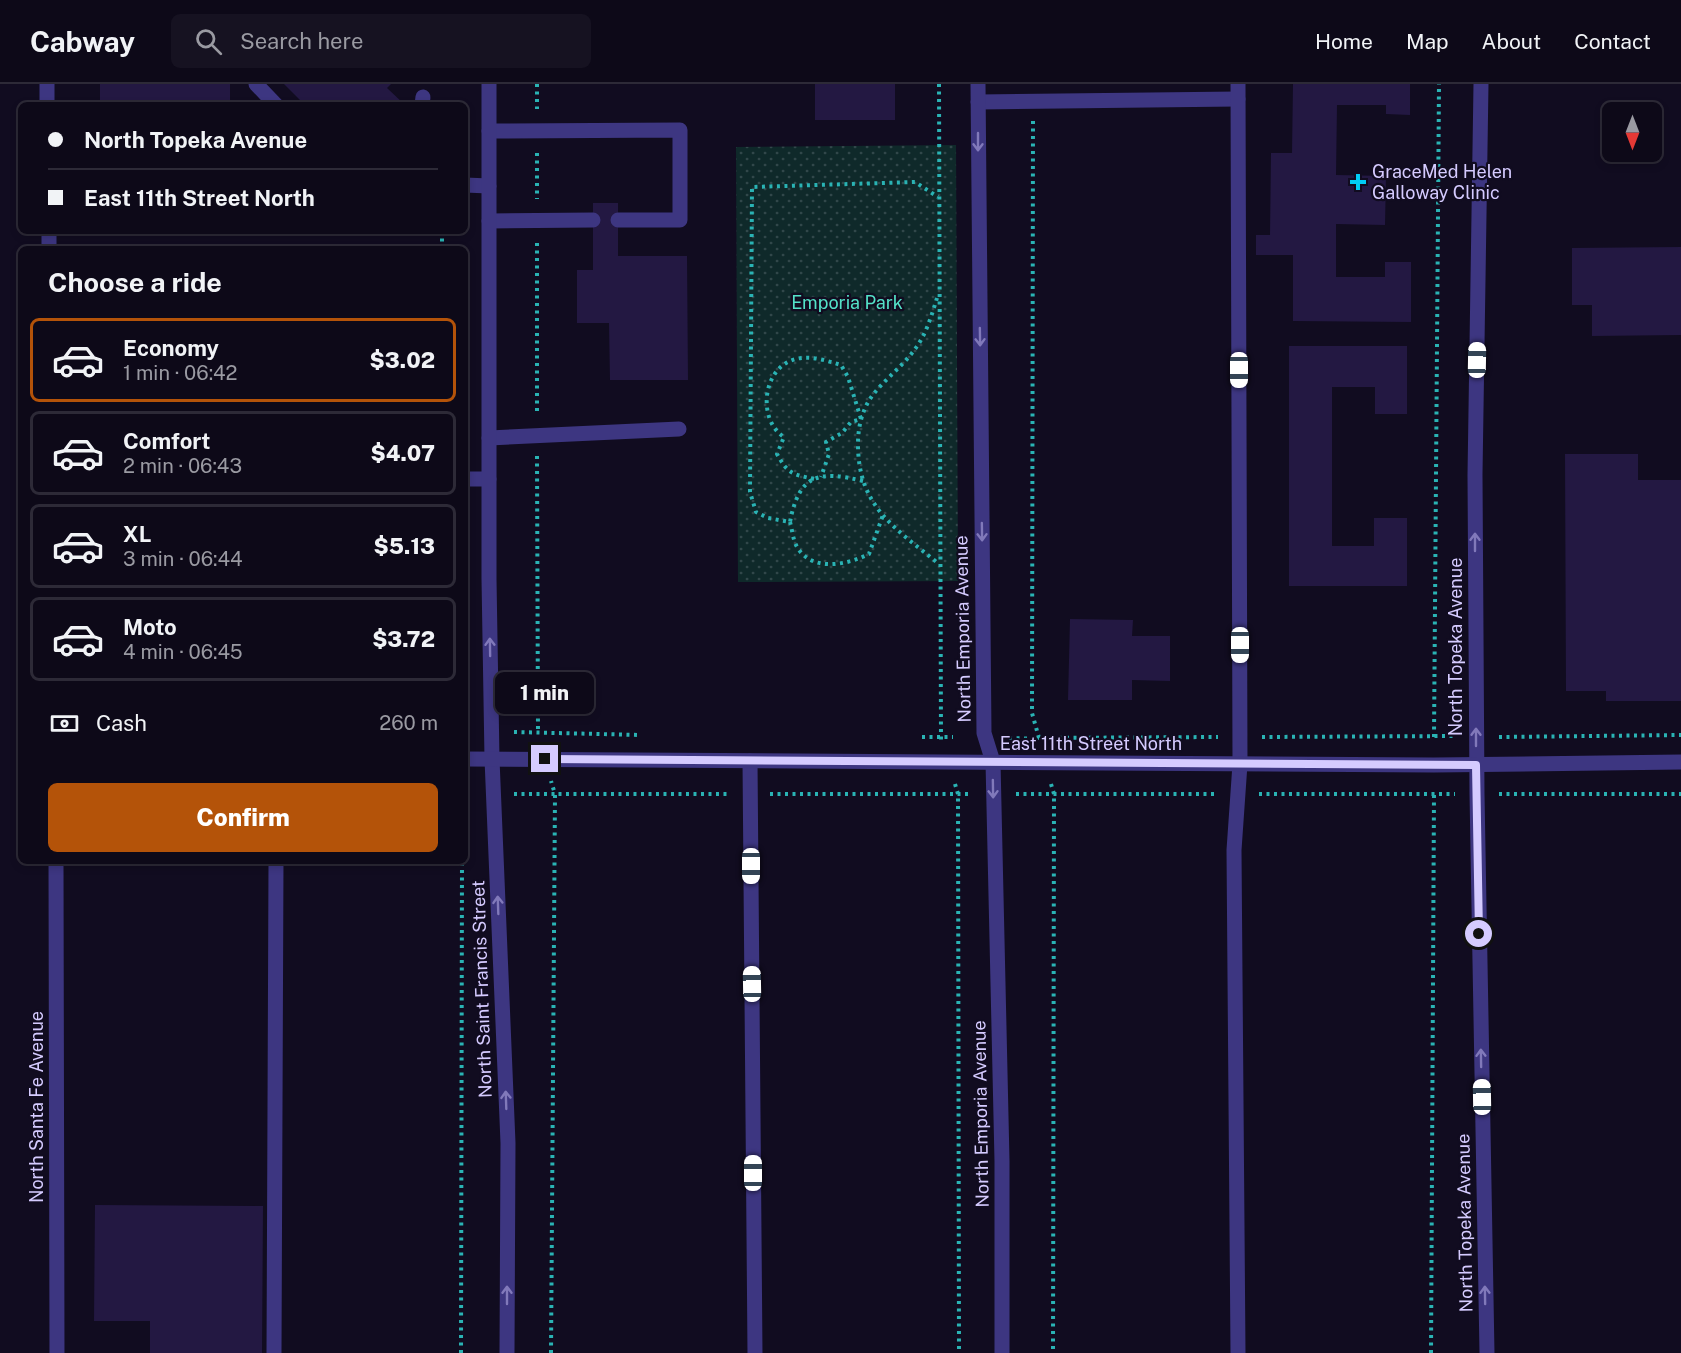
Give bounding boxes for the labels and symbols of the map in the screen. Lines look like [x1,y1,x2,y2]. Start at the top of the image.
north arrow [1602,102,1662,162]
one-way arrow [972,132,984,152]
place label: GraceMed Helen Galloway Clinic [1372,161,1512,203]
marker: GraceMed Helen Galloway Clinic [1349,173,1367,191]
park label: Emporia Park [791,292,903,313]
one-way arrow [974,327,986,347]
car [1468,342,1486,378]
car [1230,352,1248,388]
one-way arrow [976,522,988,542]
one-way arrow [1469,532,1481,552]
street label: North Emporia Avenue [950,535,975,723]
street label: North Topeka Avenue [1445,558,1466,736]
car [1231,627,1249,663]
one-way arrow [484,637,496,657]
callout: 1 min [496,672,594,714]
one-way arrow [1470,727,1482,747]
street label: East 11th Street North [1000,733,1182,754]
route end [531,745,558,772]
one-way arrow [987,779,999,799]
car [742,848,760,884]
street label: North Saint Francis Street [467,880,496,1098]
one-way arrow [492,895,503,915]
route start [1465,920,1492,947]
car [743,966,761,1002]
street label: North Santa Fe Avenue [26,1011,47,1203]
street label: North Emporia Avenue [968,1020,993,1208]
one-way arrow [1475,1048,1487,1068]
car [1473,1079,1491,1115]
one-way arrow [500,1090,512,1110]
street label: North Topeka Avenue [1452,1133,1477,1313]
car [744,1155,762,1191]
one-way arrow [501,1285,513,1305]
one-way arrow [1480,1285,1491,1305]

